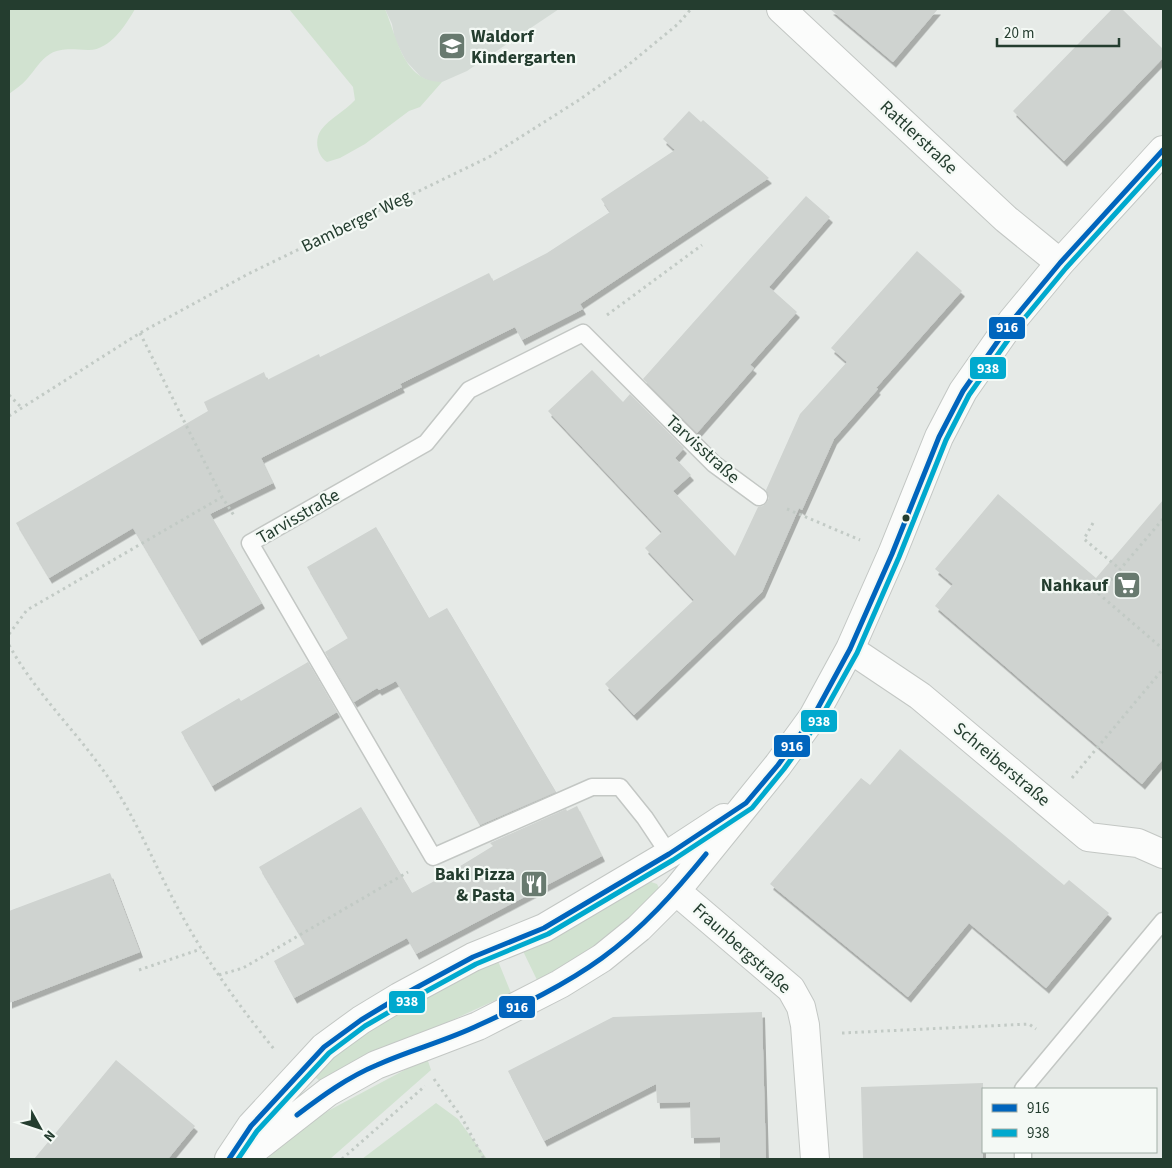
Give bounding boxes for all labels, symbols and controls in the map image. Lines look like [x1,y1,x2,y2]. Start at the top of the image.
scale bar [997,15,1120,47]
text: 20 m [1004,23,1034,44]
place label: Waldorf Kindergarten [471,24,576,70]
school or university icon: Waldorf Kindergarten [437,31,467,61]
street label: Rattlerstraße [874,95,963,180]
street label: Bamberger Weg [297,184,415,259]
line badge: 916 [988,316,1026,340]
text: 916 [996,318,1018,338]
line badge: 938 [969,356,1007,380]
text: 938 [977,359,999,379]
street label: Tarvisstraße [660,409,745,489]
street label: Tarvisstraße [252,483,344,550]
unlabelled marker [901,513,911,523]
supermarket icon: Nahkauf [1112,570,1142,600]
place label: Nahkauf [1041,573,1109,598]
line badge: 938 [800,709,838,733]
text: 938 [808,712,830,732]
street label: Schreiberstraße [948,716,1056,812]
line badge: 916 [773,734,811,758]
text: 916 [781,737,803,757]
place label: Baki Pizza & Pasta [435,862,515,908]
restaurant icon: Baki Pizza & Pasta [519,869,549,899]
street label: Fraunbergstraße [687,897,796,999]
line badge: 938 [388,990,426,1014]
text: 938 [396,992,418,1012]
line badge: 916 [498,995,536,1019]
text: 916 [506,998,528,1018]
legend [982,1088,1157,1153]
text: 916 [1027,1098,1049,1119]
north arrow [15,1103,65,1153]
text: 938 [1027,1123,1049,1144]
text: N [39,1126,60,1146]

